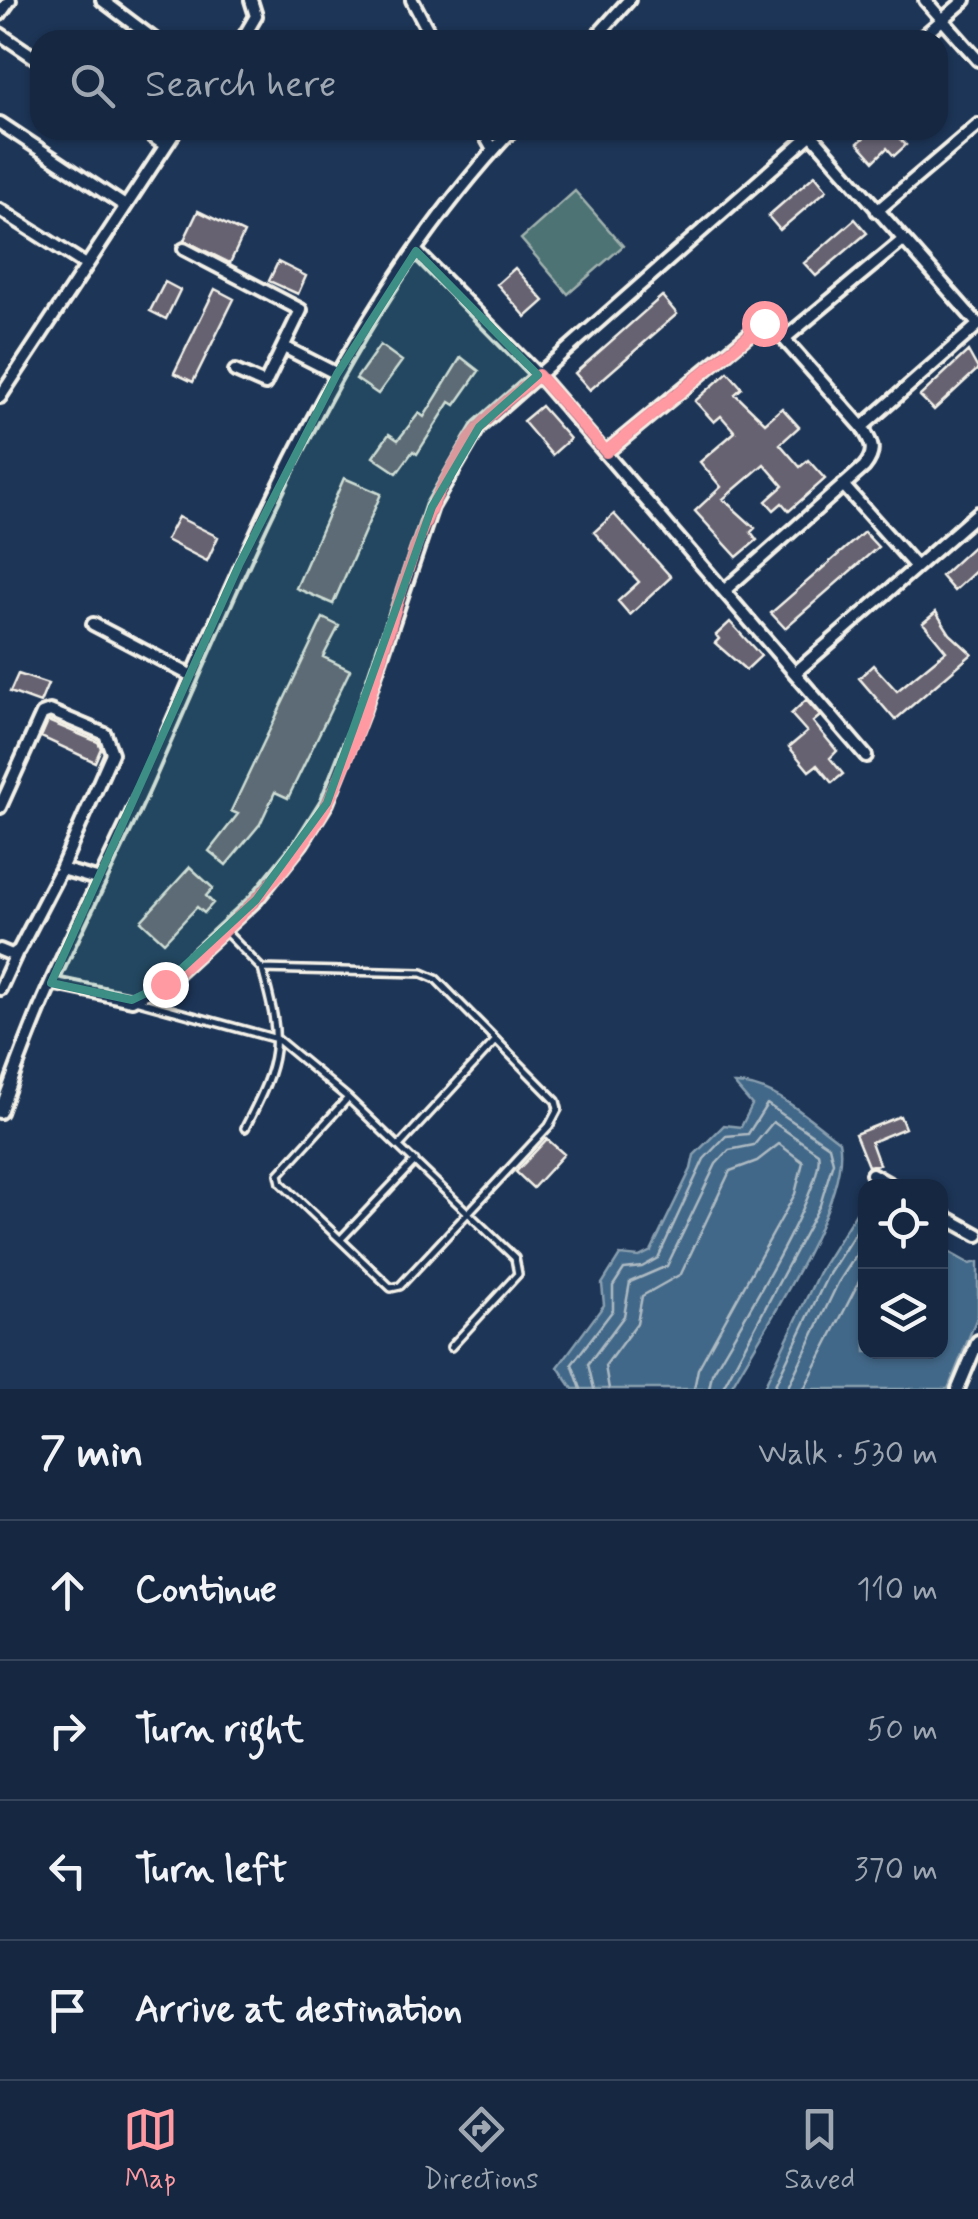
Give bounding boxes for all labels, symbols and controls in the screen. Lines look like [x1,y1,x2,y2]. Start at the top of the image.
search box [30,30,948,140]
icon: search [65,58,120,113]
text: Search here [145,61,336,110]
route start [742,301,788,347]
route end [143,962,189,1008]
map controls [858,1179,948,1359]
button: locate [858,1179,948,1269]
button: layers [858,1269,948,1359]
text: 7 min [40,1427,143,1482]
text: Walk · 530 m [758,1433,938,1475]
icon: ahead [40,1563,95,1618]
text: Continue [135,1566,277,1615]
text: 110 m [857,1569,938,1611]
icon: right [40,1703,95,1758]
text: Turn right [135,1706,304,1755]
text: 50 m [866,1709,938,1751]
icon: left [40,1843,95,1898]
text: Turn left [135,1846,287,1895]
text: 370 m [854,1849,938,1891]
icon: arrive [40,1983,95,2038]
text: Arrive at destination [135,1986,462,2035]
tab: Map [123,2102,178,2199]
tab: Directions [424,2102,539,2199]
tab: Saved [784,2102,855,2199]

